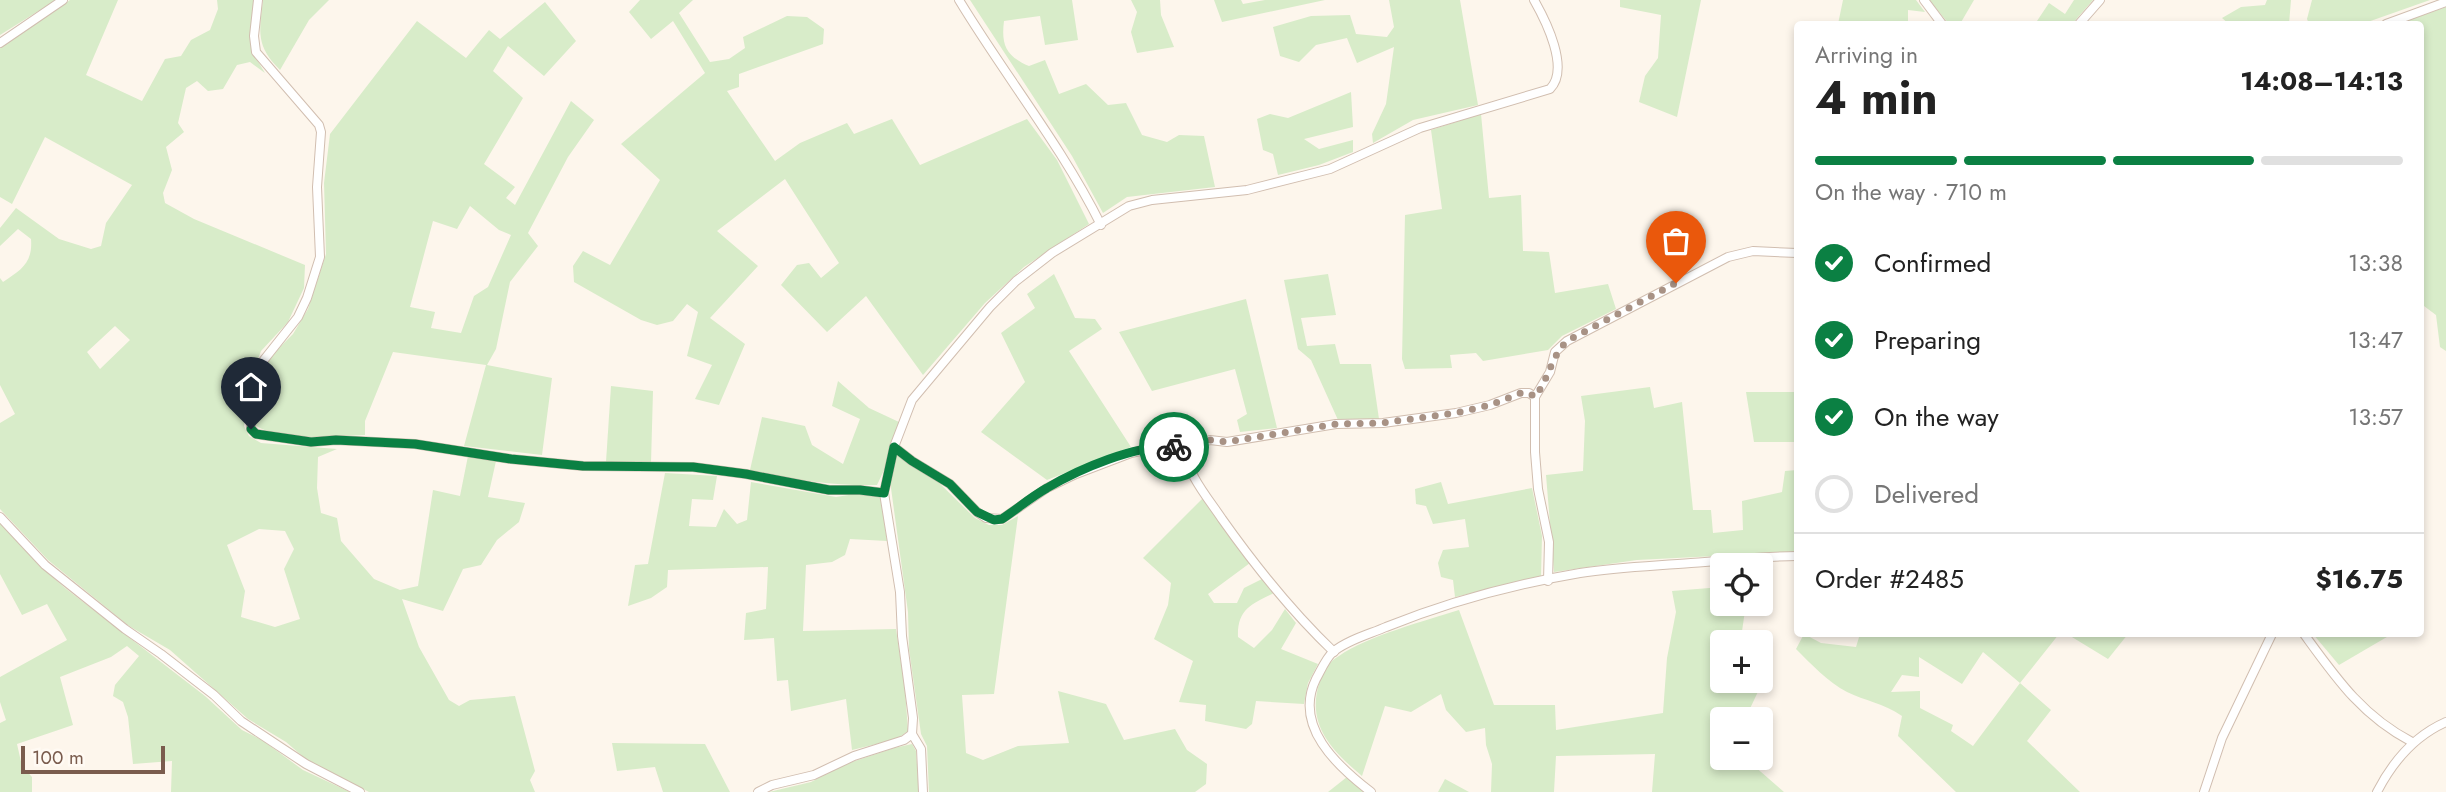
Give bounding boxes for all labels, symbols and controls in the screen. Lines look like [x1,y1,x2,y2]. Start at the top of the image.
text: Arriving in [1815,38,1918,72]
text: 14:08–14:13 [2240,62,2403,100]
text: 4 min [1815,65,1938,131]
text: On the way · 710 m [1815,175,2007,209]
pin [1646,211,1706,283]
icon: bag [1657,222,1695,260]
icon: check [1815,244,1853,282]
text: Confirmed [1874,244,1991,282]
text: 13:38 [2348,246,2403,280]
icon: check [1815,321,1853,359]
text: Preparing [1874,321,1981,359]
text: 13:47 [2348,323,2403,357]
pin [221,357,281,429]
icon: home [232,368,270,406]
icon: check [1815,398,1853,436]
text: On the way [1874,398,1999,436]
text: 13:57 [2348,400,2403,434]
courier [1139,412,1209,482]
icon: bike [1155,428,1193,466]
text: Delivered [1874,475,1979,513]
map controls [1710,553,1773,770]
button: locate [1710,553,1773,616]
text: Order #2485 [1815,560,1964,598]
text: $16.75 [2315,560,2403,598]
button: + [1710,630,1773,693]
button: − [1710,707,1773,770]
scale bar [21,743,164,775]
text: 100 m [32,744,84,771]

